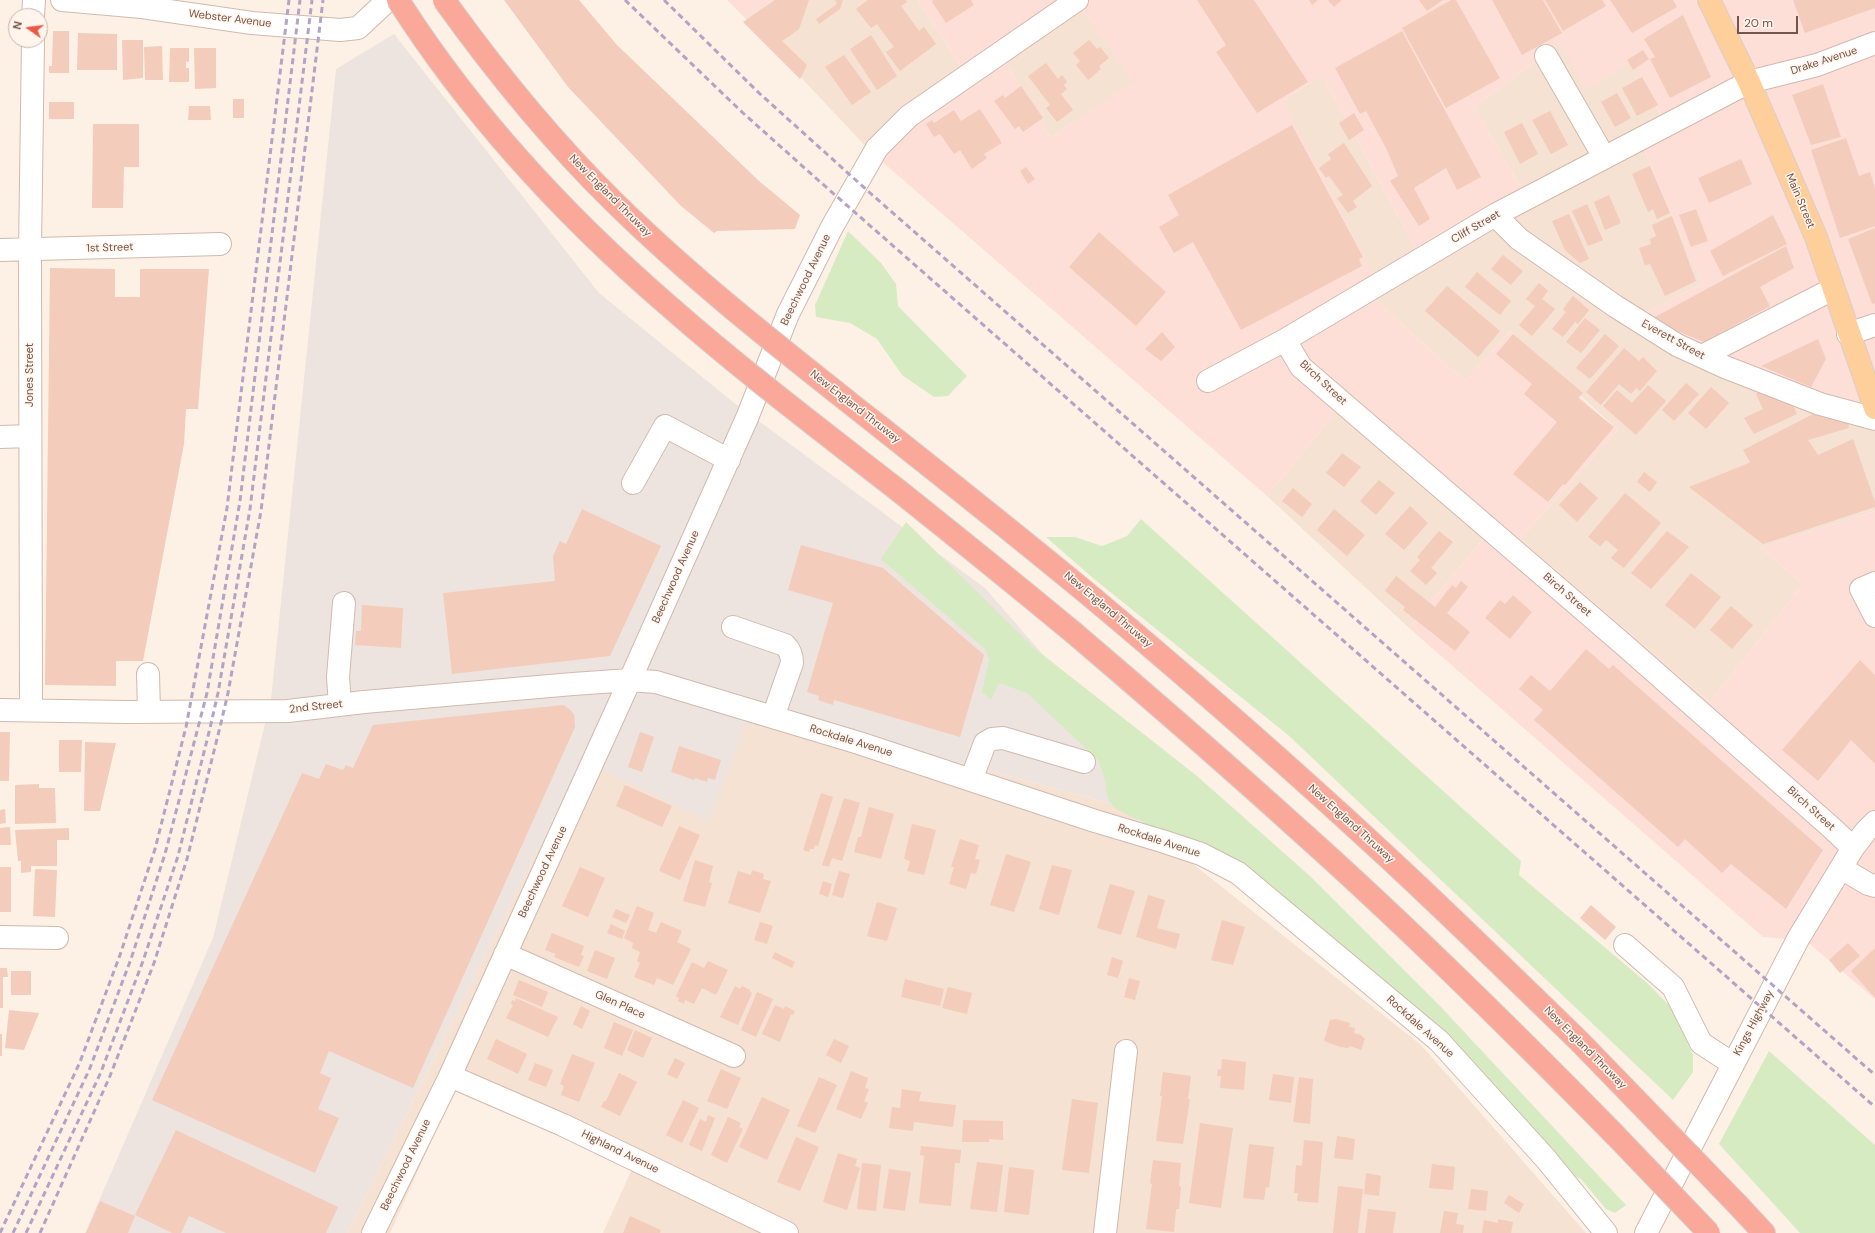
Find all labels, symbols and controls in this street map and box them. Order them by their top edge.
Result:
street label: Webster Avenue [188,7,272,31]
north arrow [8,8,48,48]
scale bar [1739,8,1800,34]
text: 20 m [1744,15,1773,31]
text: N [10,20,25,31]
street label: Drake Avenue [1789,44,1859,78]
street label: New England Thruway [566,152,654,240]
street label: Main Street [1783,172,1817,230]
street label: Cliff Street [1449,208,1503,246]
street label: Beechwood Avenue [778,232,834,328]
street label: 1st Street [86,241,134,255]
street label: Everett Street [1639,317,1707,363]
street label: Jones Street [23,343,37,407]
street label: Birch Street [1297,358,1349,408]
street label: New England Thruway [807,368,903,446]
street label: Beechwood Avenue [650,529,702,625]
street label: New England Thruway [1061,569,1155,651]
street label: Birch Street [1540,570,1594,620]
street label: 2nd Street [289,698,343,716]
street label: Rockdale Avenue [808,722,894,760]
street label: New England Thruway [1305,782,1397,866]
street label: Birch Street [1784,784,1838,834]
street label: Rockdale Avenue [1116,821,1202,861]
street label: Beechwood Avenue [516,824,570,920]
street label: Glen Place [593,988,647,1022]
street label: Kings Highway [1731,988,1777,1058]
street label: Rockdale Avenue [1384,993,1456,1061]
street label: New England Thruway [1541,1004,1629,1092]
street label: Beechwood Avenue [378,1117,434,1213]
street label: Highland Avenue [579,1128,661,1176]

